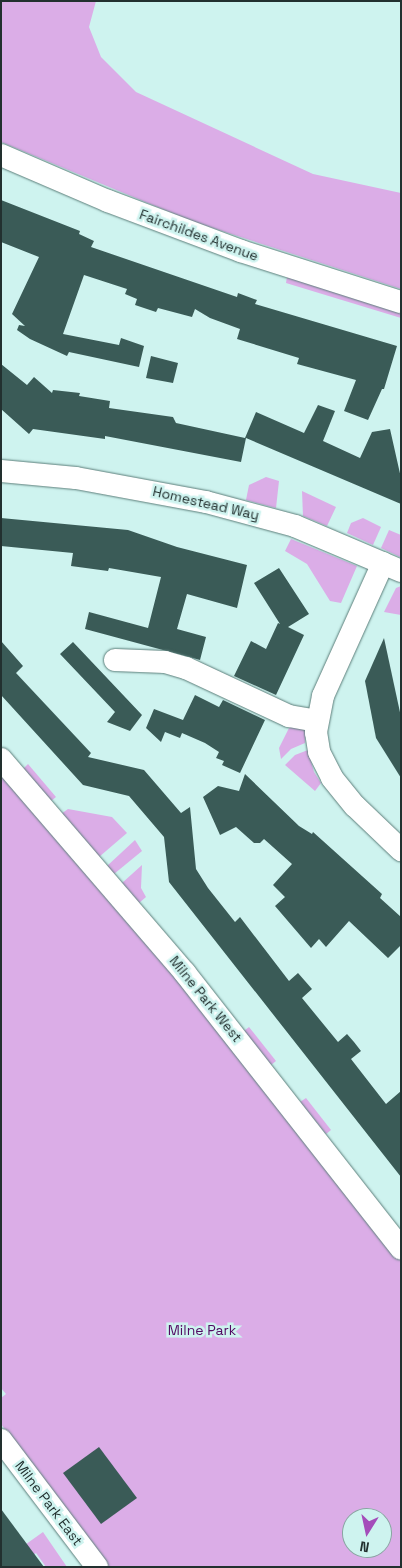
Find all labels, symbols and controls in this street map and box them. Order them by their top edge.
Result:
street label: Fairchildes Avenue [137,206,261,264]
street label: Homestead Way [151,483,261,523]
street label: Milne Park West [166,952,246,1046]
park label: Milne Park [168,1322,236,1338]
street label: Milne Park East [12,1457,86,1549]
north arrow [342,1508,392,1558]
text: N [358,1537,371,1556]

